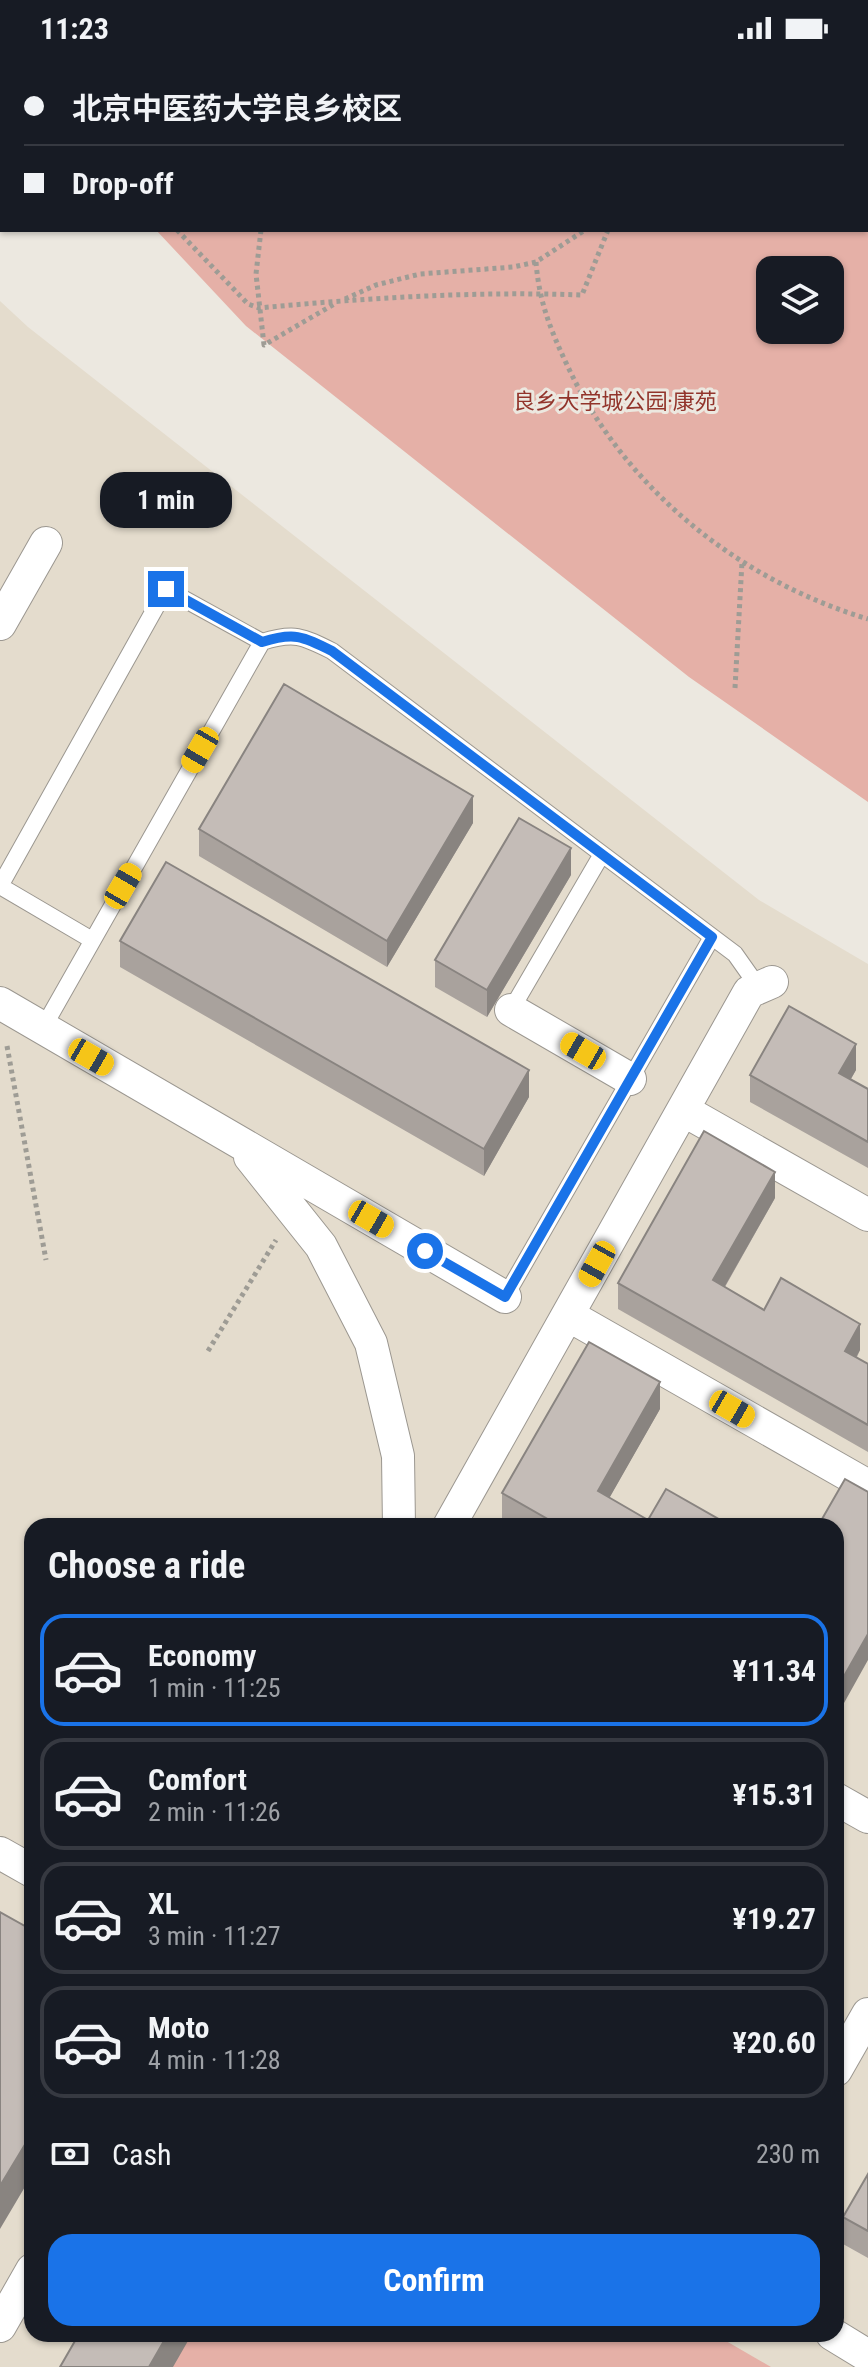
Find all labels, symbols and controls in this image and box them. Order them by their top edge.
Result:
text: 11:23 [40,11,109,46]
text: 北京中医药大学良乡校区 [72,91,402,126]
text: Drop-off [72,166,174,201]
map controls [756,256,844,344]
button: layers [756,256,844,344]
park label: 良乡大学城公园·康苑 [513,389,717,414]
callout: 1 min [100,473,232,529]
text: 1 min [137,485,195,515]
route end [148,571,184,607]
car [178,723,222,777]
car [101,859,145,913]
car [556,1029,610,1073]
car [64,1035,118,1079]
car [344,1197,398,1241]
route start [407,1233,443,1269]
car [575,1237,619,1291]
car [705,1387,759,1431]
text: Choose a ride [48,1545,245,1587]
icon: car [52,1634,124,1706]
text: Economy [148,1638,256,1673]
text: ¥11.34 [732,1653,816,1688]
text: 1 min · 11:25 [148,1673,281,1703]
icon: car [52,1758,124,1830]
text: Comfort [148,1762,247,1797]
text: ¥15.31 [732,1777,816,1812]
text: 2 min · 11:26 [148,1797,281,1827]
icon: car [52,1882,124,1954]
text: XL [148,1886,179,1921]
text: ¥19.27 [732,1901,816,1936]
text: 3 min · 11:27 [148,1921,281,1951]
icon: car [52,2006,124,2078]
text: Moto [148,2010,209,2045]
text: ¥20.60 [732,2025,816,2060]
text: 4 min · 11:28 [148,2045,281,2075]
icon: cash [48,2132,92,2176]
text: Cash [112,2137,172,2172]
text: 230 m [756,2139,820,2169]
button: Confirm [48,2234,820,2326]

